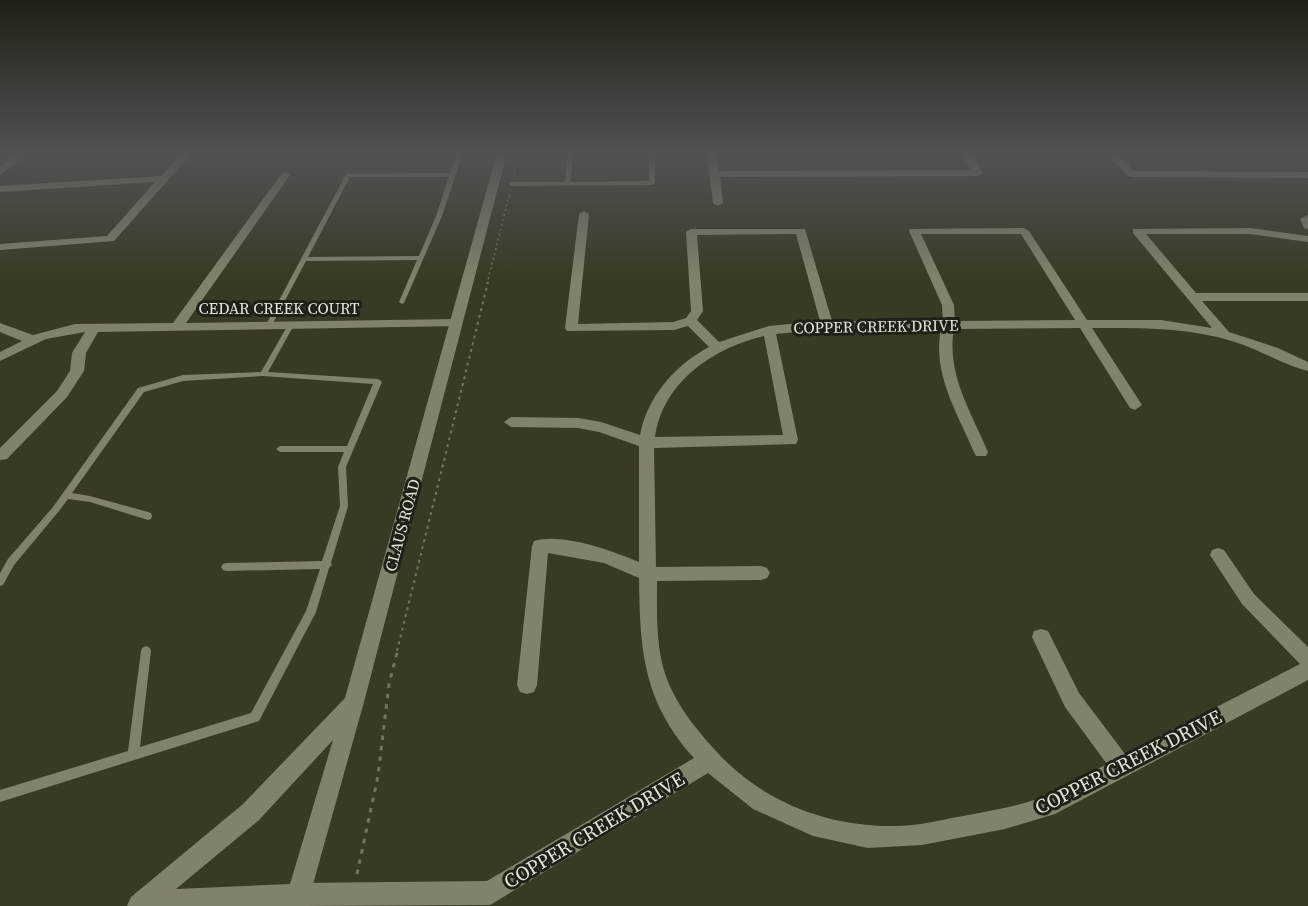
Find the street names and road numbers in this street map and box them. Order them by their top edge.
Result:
street label: CEDAR CREEK COURT [199,297,360,319]
street label: COPPER CREEK DRIVE [793,314,959,338]
street label: CLAUS ROAD [379,476,425,574]
street label: COPPER CREEK DRIVE [1030,703,1226,821]
street label: COPPER CREEK DRIVE [498,765,690,895]

